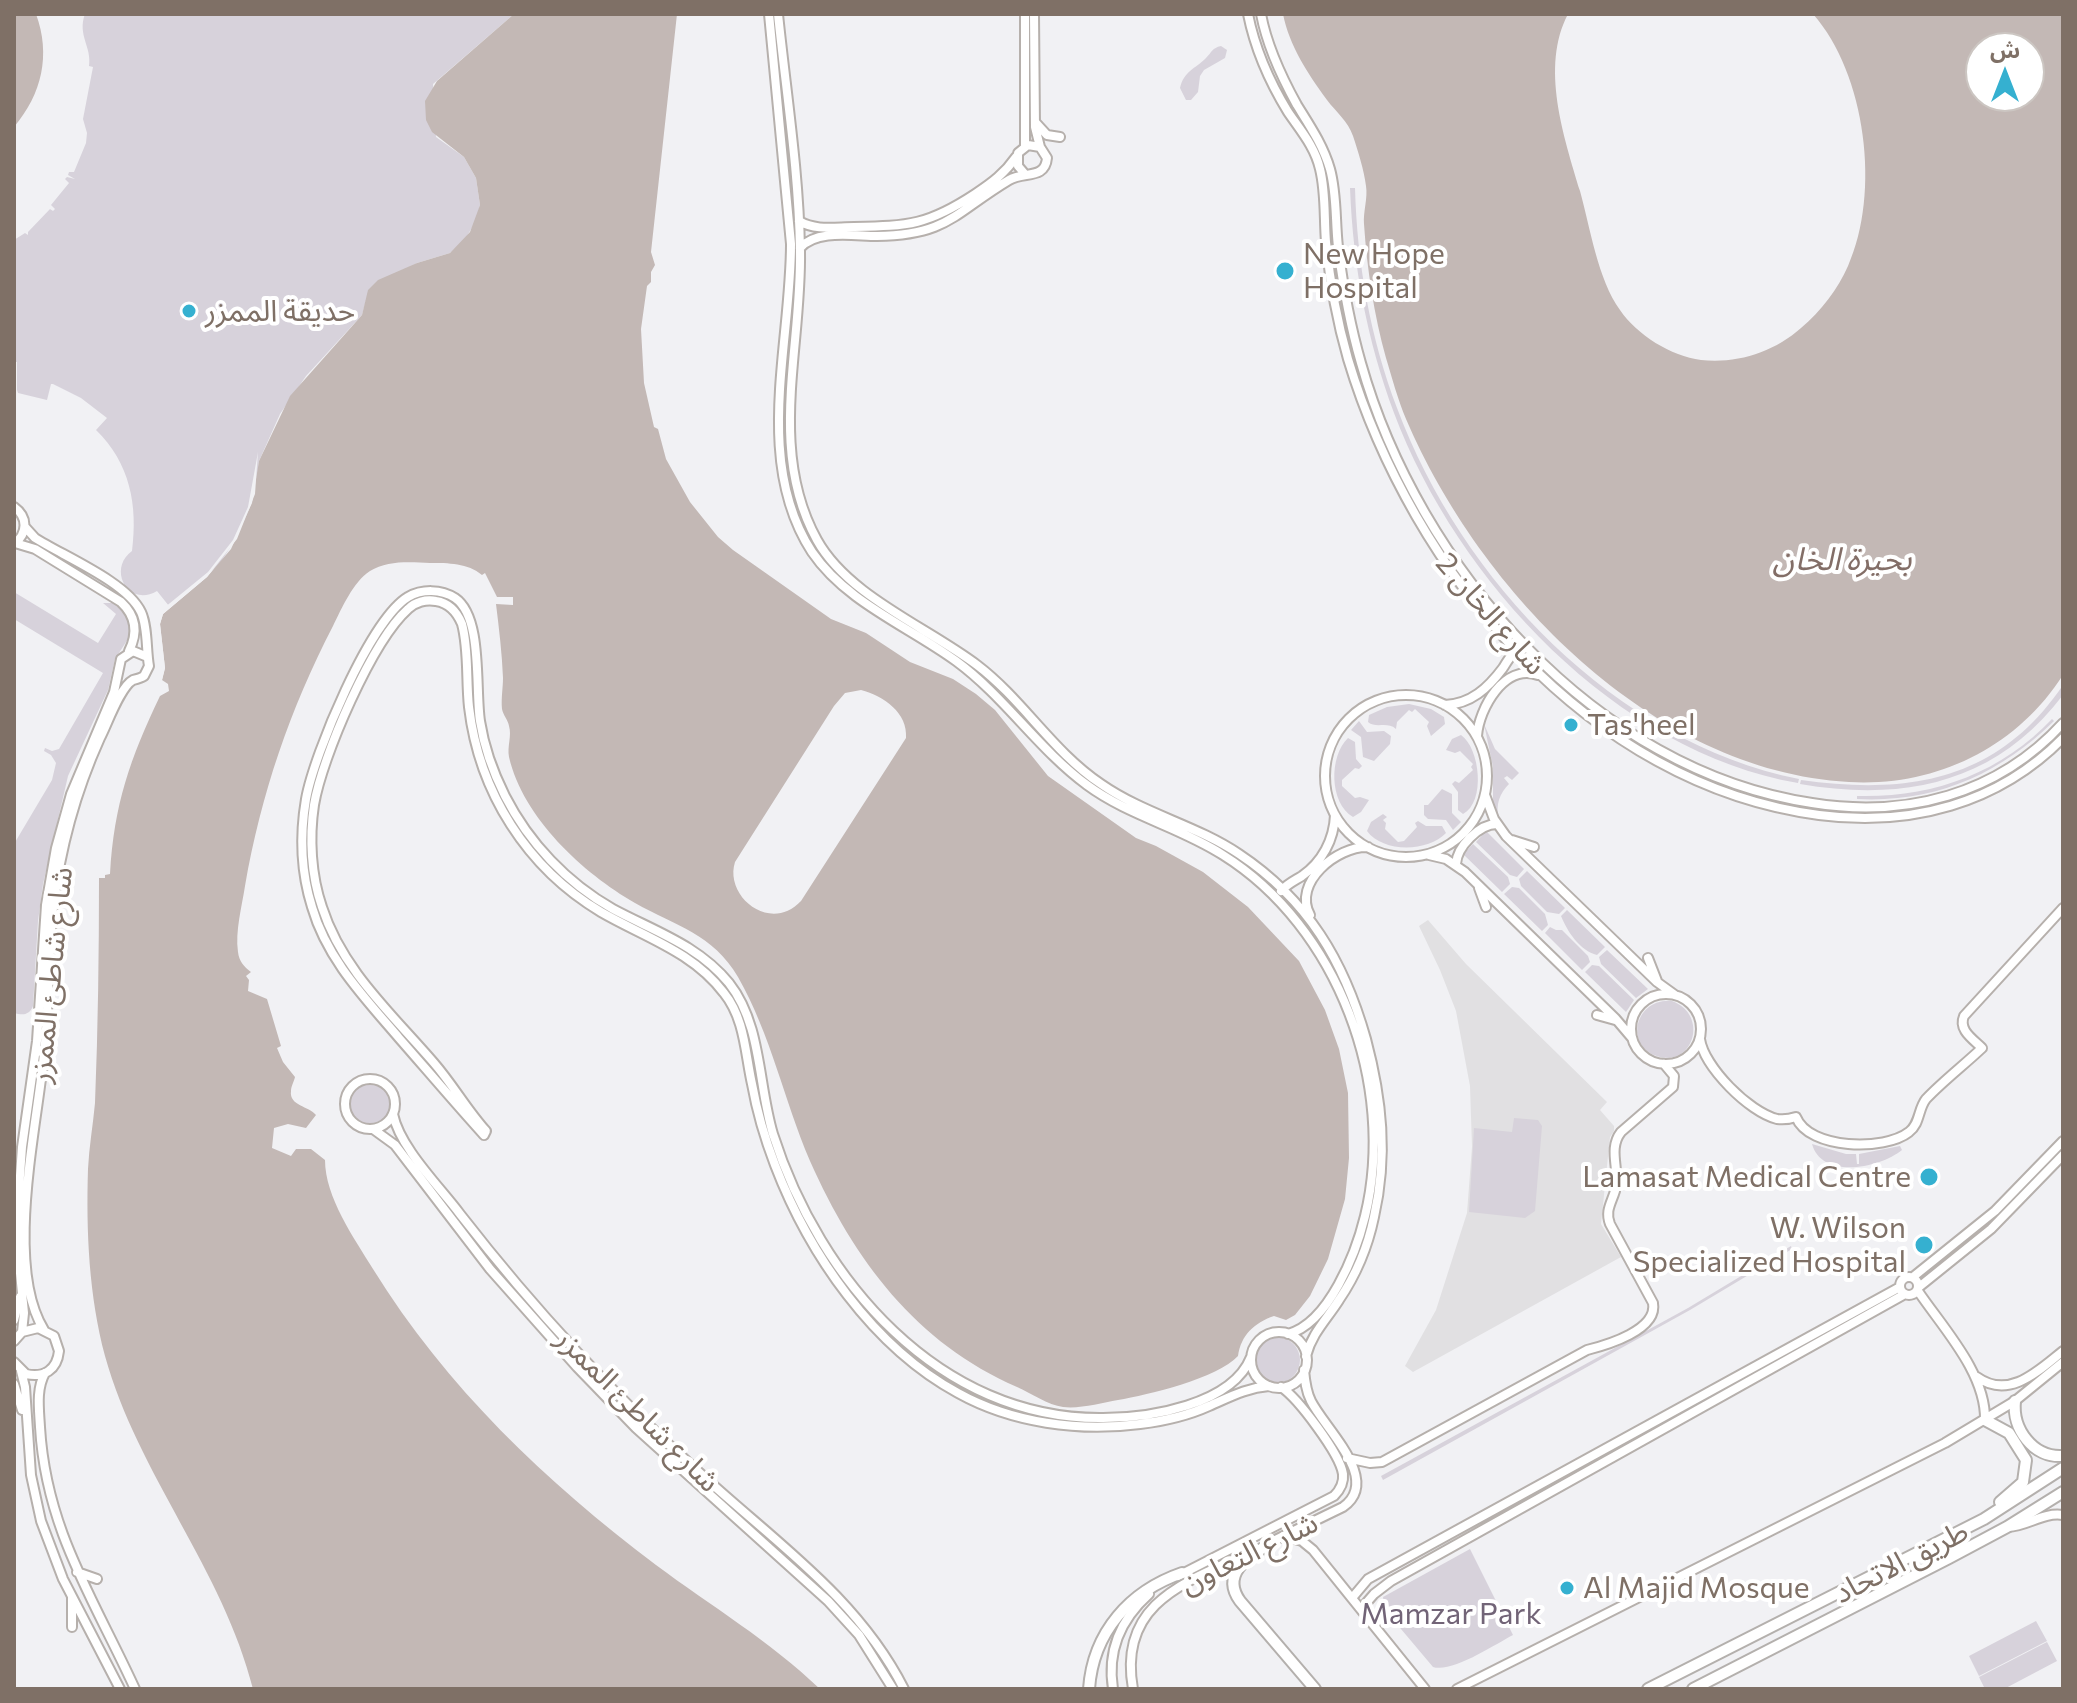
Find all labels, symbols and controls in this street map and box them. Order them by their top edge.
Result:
north arrow [1965,32,2045,112]
text: ش [1990,36,2020,63]
place label: New Hope Hospital [1303,236,1445,306]
marker: New Hope Hospital [1274,260,1296,282]
place label: حديقة الممزر [205,293,355,329]
marker: حديقة الممزر [180,302,198,320]
water label: بحيرة الخان [1773,540,1911,578]
street label: شارع الخان 2 [1428,546,1554,682]
place label: Tas'heel [1587,707,1696,743]
marker: Tas'heel [1562,716,1580,734]
street label: شارع شاطئ الممزر [22,865,80,1085]
place label: Lamasat Medical Centre [1582,1159,1911,1195]
marker: Lamasat Medical Centre [1918,1166,1940,1188]
place label: W. Wilson Specialized Hospital [1633,1210,1906,1280]
marker: W. Wilson Specialized Hospital [1913,1234,1935,1256]
street label: شارع شاطئ الممزر [549,1321,727,1499]
street label: شارع التعاون [1174,1504,1324,1602]
street label: طريق الاتحاد [1828,1513,1974,1611]
place label: Al Majid Mosque [1583,1570,1810,1606]
marker: Al Majid Mosque [1558,1579,1576,1597]
park label: Mamzar Park [1360,1596,1542,1632]

